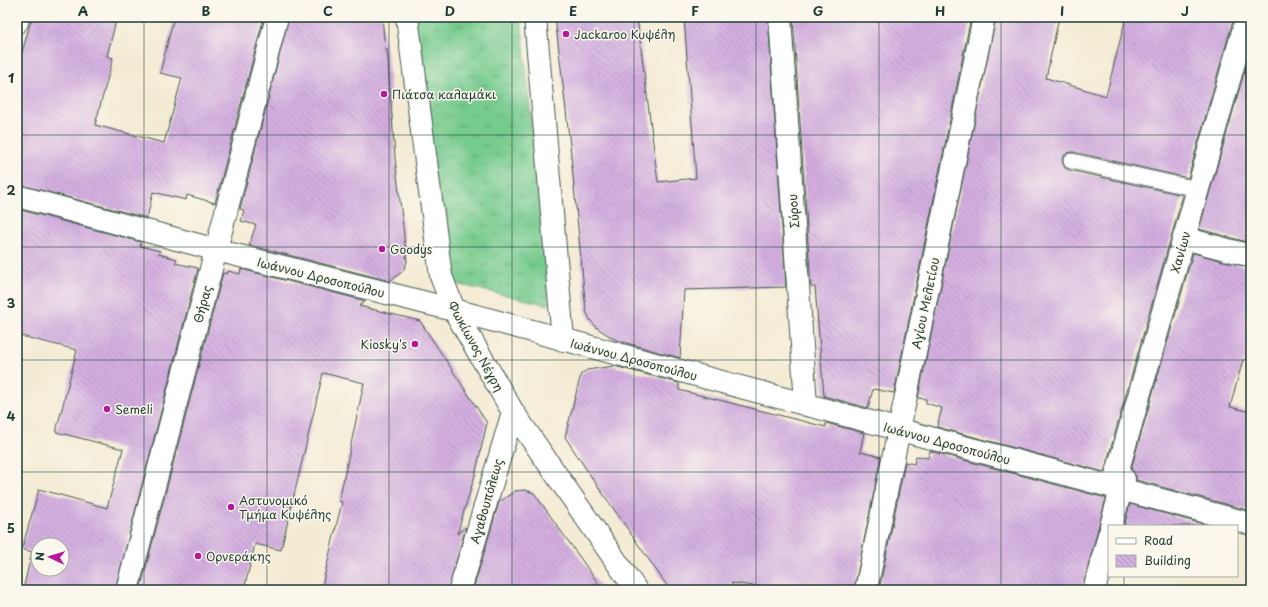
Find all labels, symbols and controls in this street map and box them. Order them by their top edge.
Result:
text: A [78,1,88,20]
text: B [202,1,211,20]
text: C [323,1,333,20]
text: D [445,1,455,20]
text: E [569,1,577,20]
text: F [691,1,699,20]
text: G [813,1,823,20]
text: H [935,1,945,20]
text: I [1060,1,1064,20]
text: J [1181,1,1189,20]
place label: Jackaroo Κυψέλη [574,25,675,43]
marker: Jackaroo Κυψέλη [561,29,571,39]
text: 1 [8,68,14,87]
place label: Πιάτσα καλαμάκι [392,85,497,103]
marker: Πιάτσα καλαμάκι [379,89,389,99]
text: 2 [6,180,16,199]
street label: Σύρου [783,193,803,229]
street label: Χανίων [1165,229,1195,275]
place label: Goodys [390,240,433,258]
marker: Goodys [377,244,387,254]
street label: Ιωάννου Δροσοπούλου [255,252,387,302]
street label: Αγίου Μελετίου [907,256,943,350]
street label: Θήρας [188,283,216,325]
text: 3 [7,293,16,312]
street label: Φωκίωνος Νέγρη [444,297,508,395]
street label: Ιωάννου Δροσοπούλου [568,333,700,385]
place label: Kiosky's [361,335,408,353]
marker: Kiosky's [410,339,420,349]
place label: Semeli [115,400,153,418]
marker: Semeli [102,404,112,414]
text: 4 [7,406,16,425]
street label: Ιωάννου Δροσοπούλου [881,417,1013,469]
street label: Αγαθουπόλεως [465,456,507,546]
place label: Αστυνομικό Τμήμα Κυψέλης [239,491,331,523]
marker: Αστυνομικό Τμήμα Κυψέλης [226,502,236,512]
text: 5 [7,518,15,537]
legend [1108,525,1238,577]
text: Road [1144,531,1173,549]
north arrow [30,537,70,577]
place label: Ορνεράκης [206,547,271,565]
text: N [31,551,48,561]
marker: Ορνεράκης [193,551,203,561]
text: Building [1144,551,1191,569]

